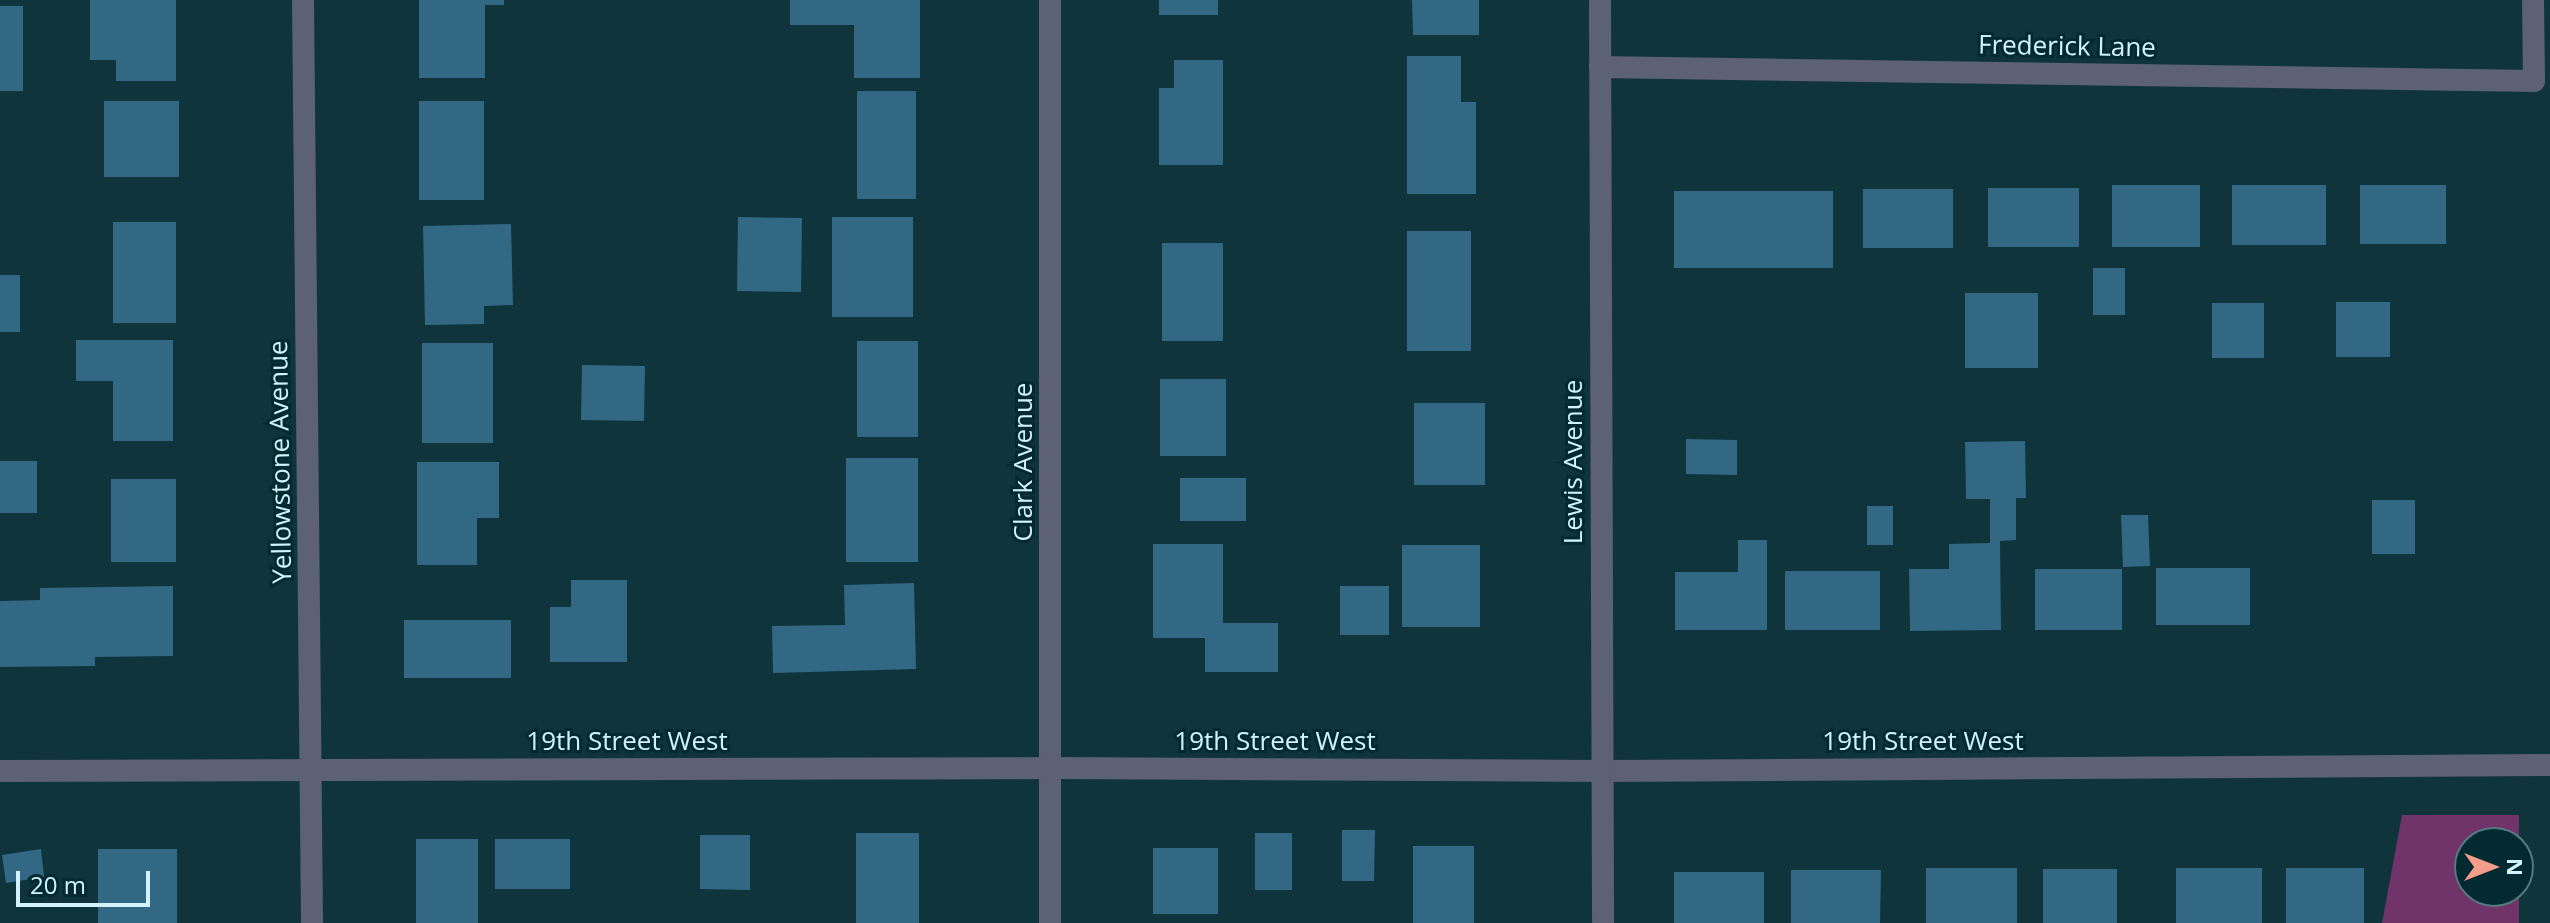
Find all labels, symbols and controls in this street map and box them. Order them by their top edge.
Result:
street label: Frederick Lane [1978,29,2156,63]
street label: Yellowstone Avenue [262,340,298,584]
street label: Lewis Avenue [1557,380,1589,544]
street label: Clark Avenue [1007,383,1039,541]
street label: 19th Street West [526,725,728,757]
street label: 19th Street West [1174,725,1376,757]
street label: 19th Street West [1822,725,2024,757]
north arrow [2454,827,2534,907]
scale bar [20,855,154,905]
text: N [2501,858,2531,876]
text: 20 m [30,868,86,901]

